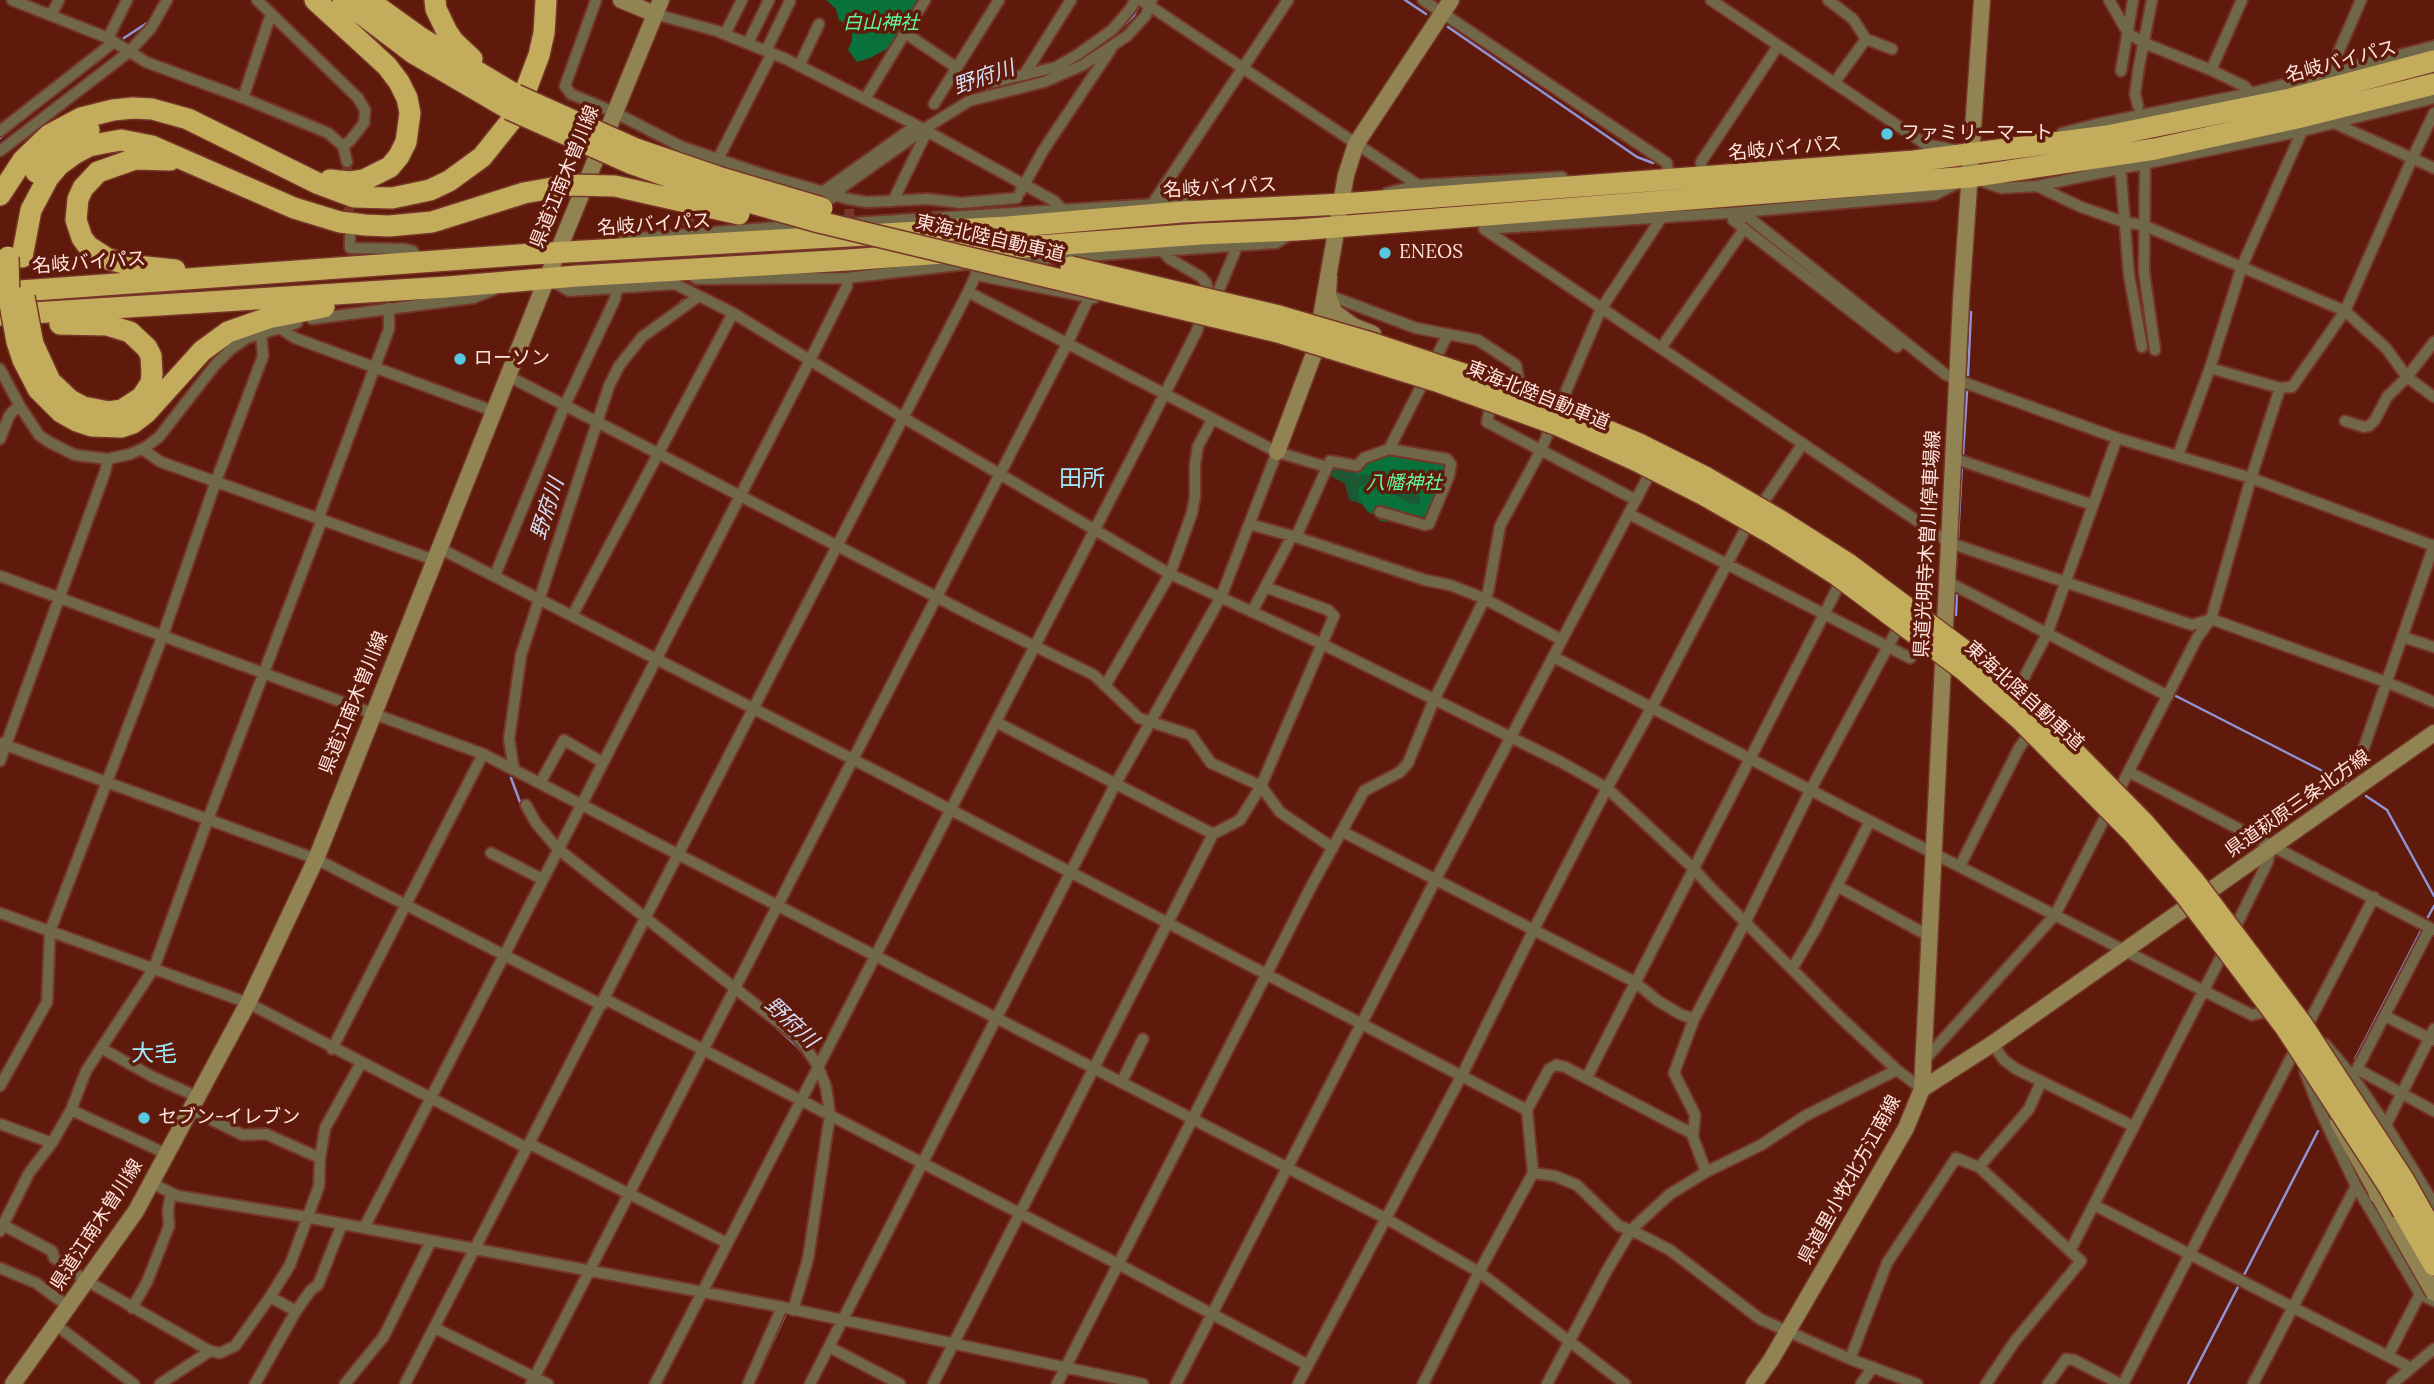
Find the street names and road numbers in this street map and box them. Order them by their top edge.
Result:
street label: 名岐バイパス [2283,36,2399,88]
street label: 県道江南木曽川線 [526,102,604,252]
street label: 名岐バイパス [1727,133,1843,165]
street label: 名岐バイパス [1162,174,1278,202]
street label: 名岐バイパス [596,210,712,240]
street label: 東海北陸自動車道 [913,211,1067,267]
street label: 名岐バイパス [31,248,147,278]
street label: 東海北陸自動車道 [1463,357,1613,435]
street label: 県道光明寺木曽川停車場線 [1911,430,1945,658]
street label: 県道江南木曽川線 [315,628,393,778]
street label: 東海北陸自動車道 [1960,637,2088,755]
street label: 県道萩原三条北方線 [2221,746,2375,862]
street label: 県道里小牧北方江南線 [1794,1091,1906,1269]
street label: 県道江南木曽川線 [46,1155,148,1295]

